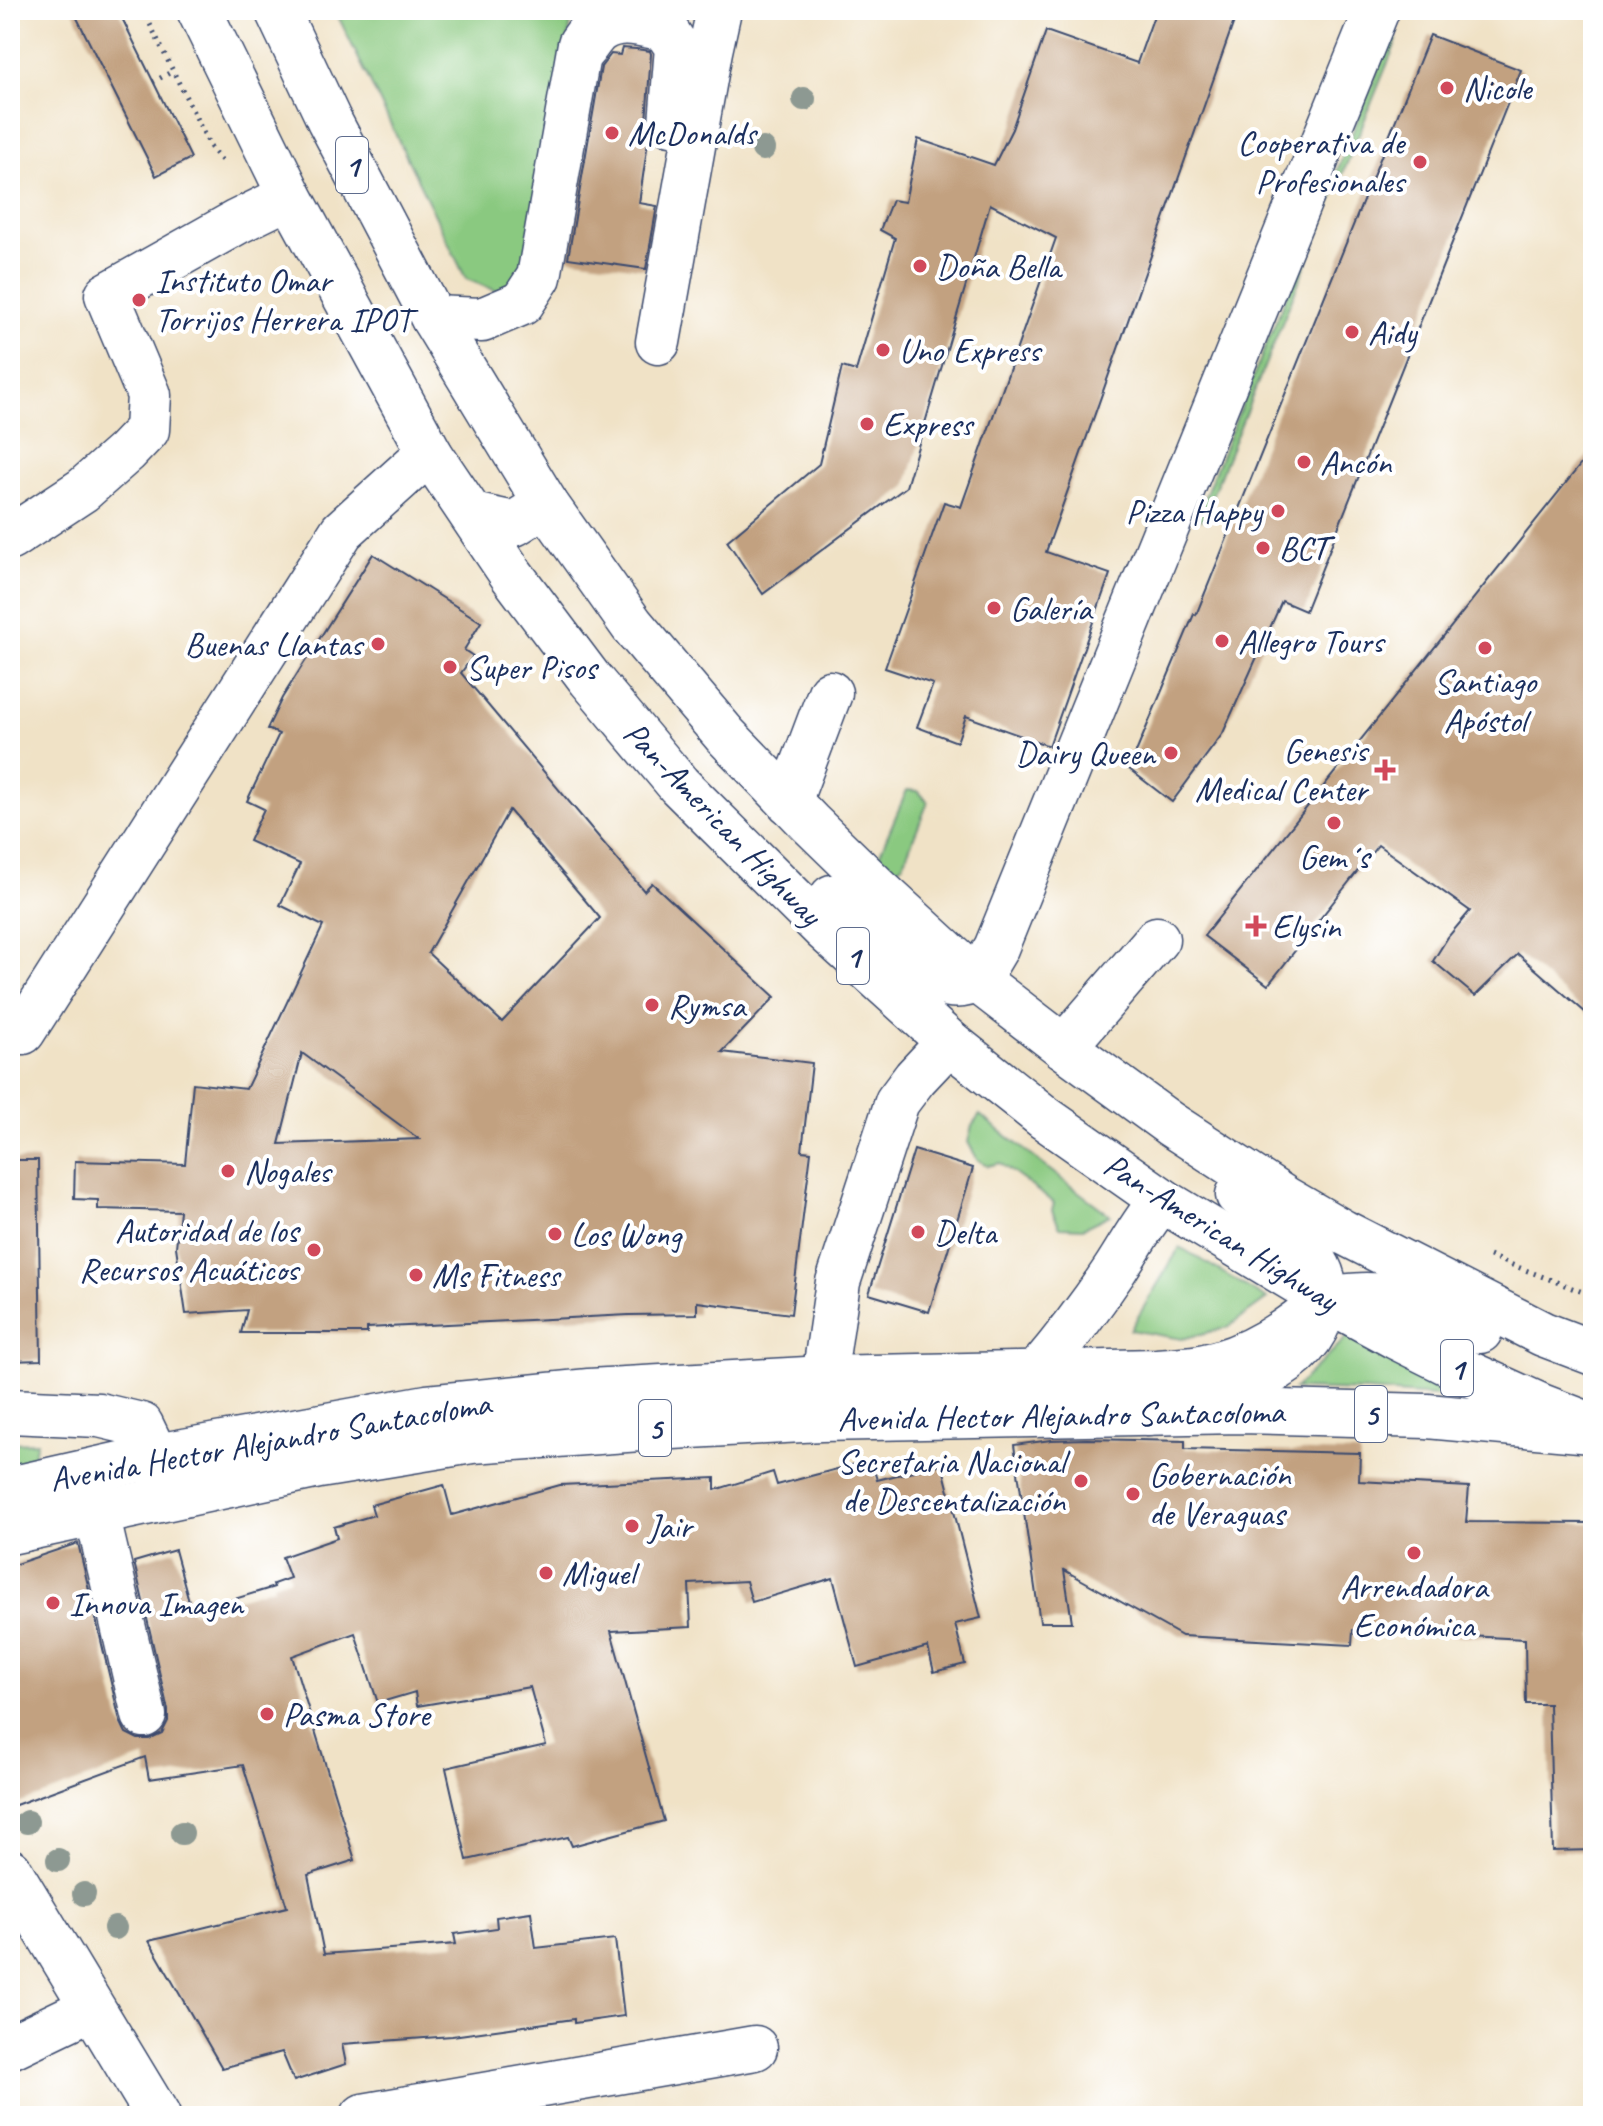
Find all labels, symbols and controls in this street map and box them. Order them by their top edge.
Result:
place label: Nicole [1463,67,1533,110]
marker: Nicole [1438,79,1456,97]
place label: McDonalds [628,112,758,155]
place label: Cooperativa de Profesionales [1238,121,1407,203]
marker: McDonalds [603,124,621,142]
road number: 1 [336,137,368,193]
marker: Cooperativa de Profesionales [1411,153,1429,171]
place label: Doña Bella [936,245,1064,288]
marker: Doña Bella [911,257,929,275]
place label: Instituto Omar Torrijos Herrera IPOT [155,259,419,341]
marker: Instituto Omar Torrijos Herrera IPOT [130,291,148,309]
place label: Aidy [1368,311,1419,354]
marker: Aidy [1343,323,1361,341]
place label: Uno Express [899,329,1044,372]
marker: Uno Express [874,341,892,359]
place label: Express [883,403,975,446]
marker: Express [858,415,876,433]
place label: Ancón [1320,441,1393,484]
marker: Ancón [1295,453,1313,471]
place label: Pizza Happy [1126,490,1264,533]
marker: Pizza Happy [1269,502,1287,520]
place label: BCT [1279,527,1336,570]
marker: BCT [1254,539,1272,557]
place label: Galería [1010,587,1094,630]
marker: Galería [985,599,1003,617]
place label: Allegro Tours [1238,620,1387,663]
place label: Buenas Llantas [185,623,365,666]
marker: Allegro Tours [1213,632,1231,650]
marker: Buenas Llantas [369,635,387,653]
marker: Santiago Apóstol [1476,639,1494,657]
place label: Super Pisos [466,646,600,689]
marker: Super Pisos [441,658,459,676]
place label: Santiago Apóstol [1434,660,1538,742]
street label: Pan-American Highway [615,712,833,936]
place label: Genesis Medical Center [1195,729,1370,811]
place label: Dairy Queen [1015,732,1157,775]
marker: Dairy Queen [1162,744,1180,762]
marker: Genesis Medical Center [1374,759,1396,781]
marker: Gem´s [1325,814,1343,832]
place label: Gem´s [1299,835,1373,878]
place label: Elysin [1272,905,1342,948]
marker: Elysin [1247,917,1265,935]
road number: 1 [837,928,869,984]
place label: Rymsa [668,984,748,1027]
marker: Rymsa [643,996,661,1014]
street label: Pan-American Highway [1096,1143,1348,1322]
place label: Nogales [244,1150,334,1193]
marker: Nogales [219,1162,237,1180]
place label: Autoridad de los Recursos Acuáticos [79,1209,301,1291]
place label: Delta [934,1211,998,1254]
place label: Los Wong [571,1213,683,1256]
marker: Delta [909,1223,927,1241]
marker: Los Wong [546,1225,564,1243]
marker: Autoridad de los Recursos Acuáticos [305,1241,323,1259]
place label: Ms Fitness [432,1254,562,1297]
marker: Ms Fitness [407,1266,425,1284]
road number: 1 [1441,1340,1473,1396]
street label: Avenida Hector Alejandro Santacoloma [46,1381,496,1501]
road number: 5 [1355,1386,1387,1442]
street label: Avenida Hector Alejandro Santacoloma [837,1390,1287,1440]
road number: 5 [639,1400,671,1456]
place label: Secretaria Nacional de Descentalización [837,1440,1071,1522]
place label: Gobernación de Veraguas [1149,1453,1292,1535]
marker: Secretaria Nacional de Descentalización [1072,1472,1090,1490]
marker: Gobernación de Veraguas [1124,1485,1142,1503]
place label: Jair [646,1505,695,1548]
marker: Jair [623,1517,641,1535]
marker: Arrendadora Económica [1405,1544,1423,1562]
place label: Miguel [562,1552,641,1595]
marker: Miguel [537,1564,555,1582]
place label: Arrendadora Económica [1340,1565,1490,1647]
place label: Innova Imagen [69,1582,245,1625]
marker: Innova Imagen [44,1594,62,1612]
place label: Pasma Store [283,1693,433,1736]
marker: Pasma Store [258,1705,276,1723]

